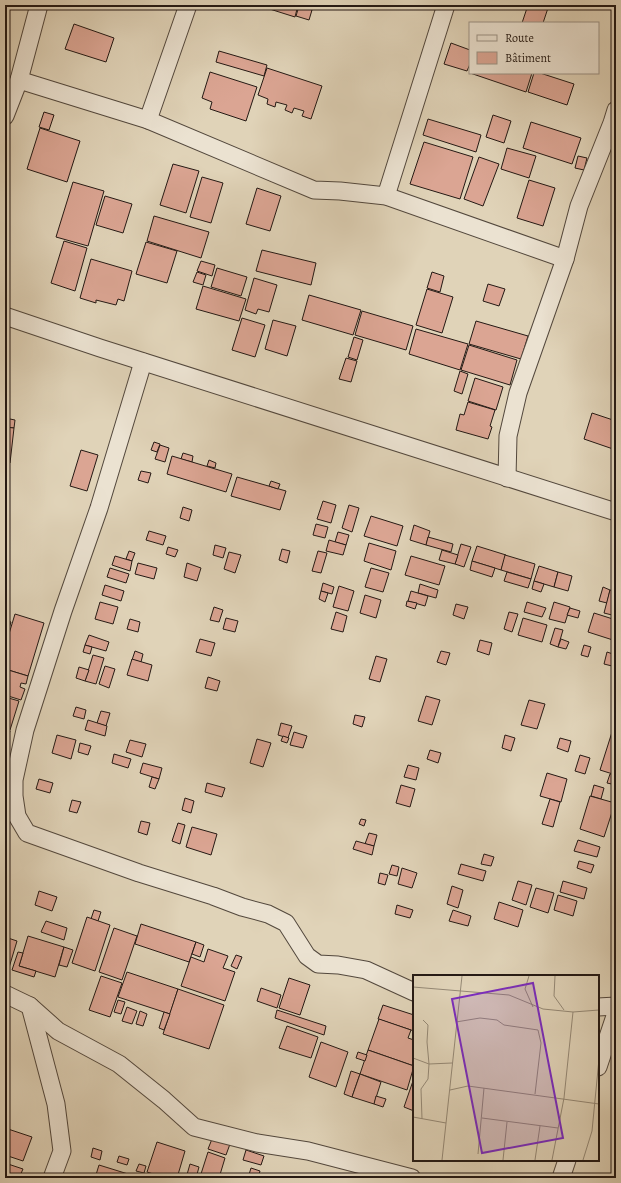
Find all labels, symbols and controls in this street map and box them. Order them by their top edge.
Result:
legend [469,22,599,74]
text: Route [505,30,534,46]
text: Bâtiment [505,50,551,66]
inset map [413,975,599,1161]

